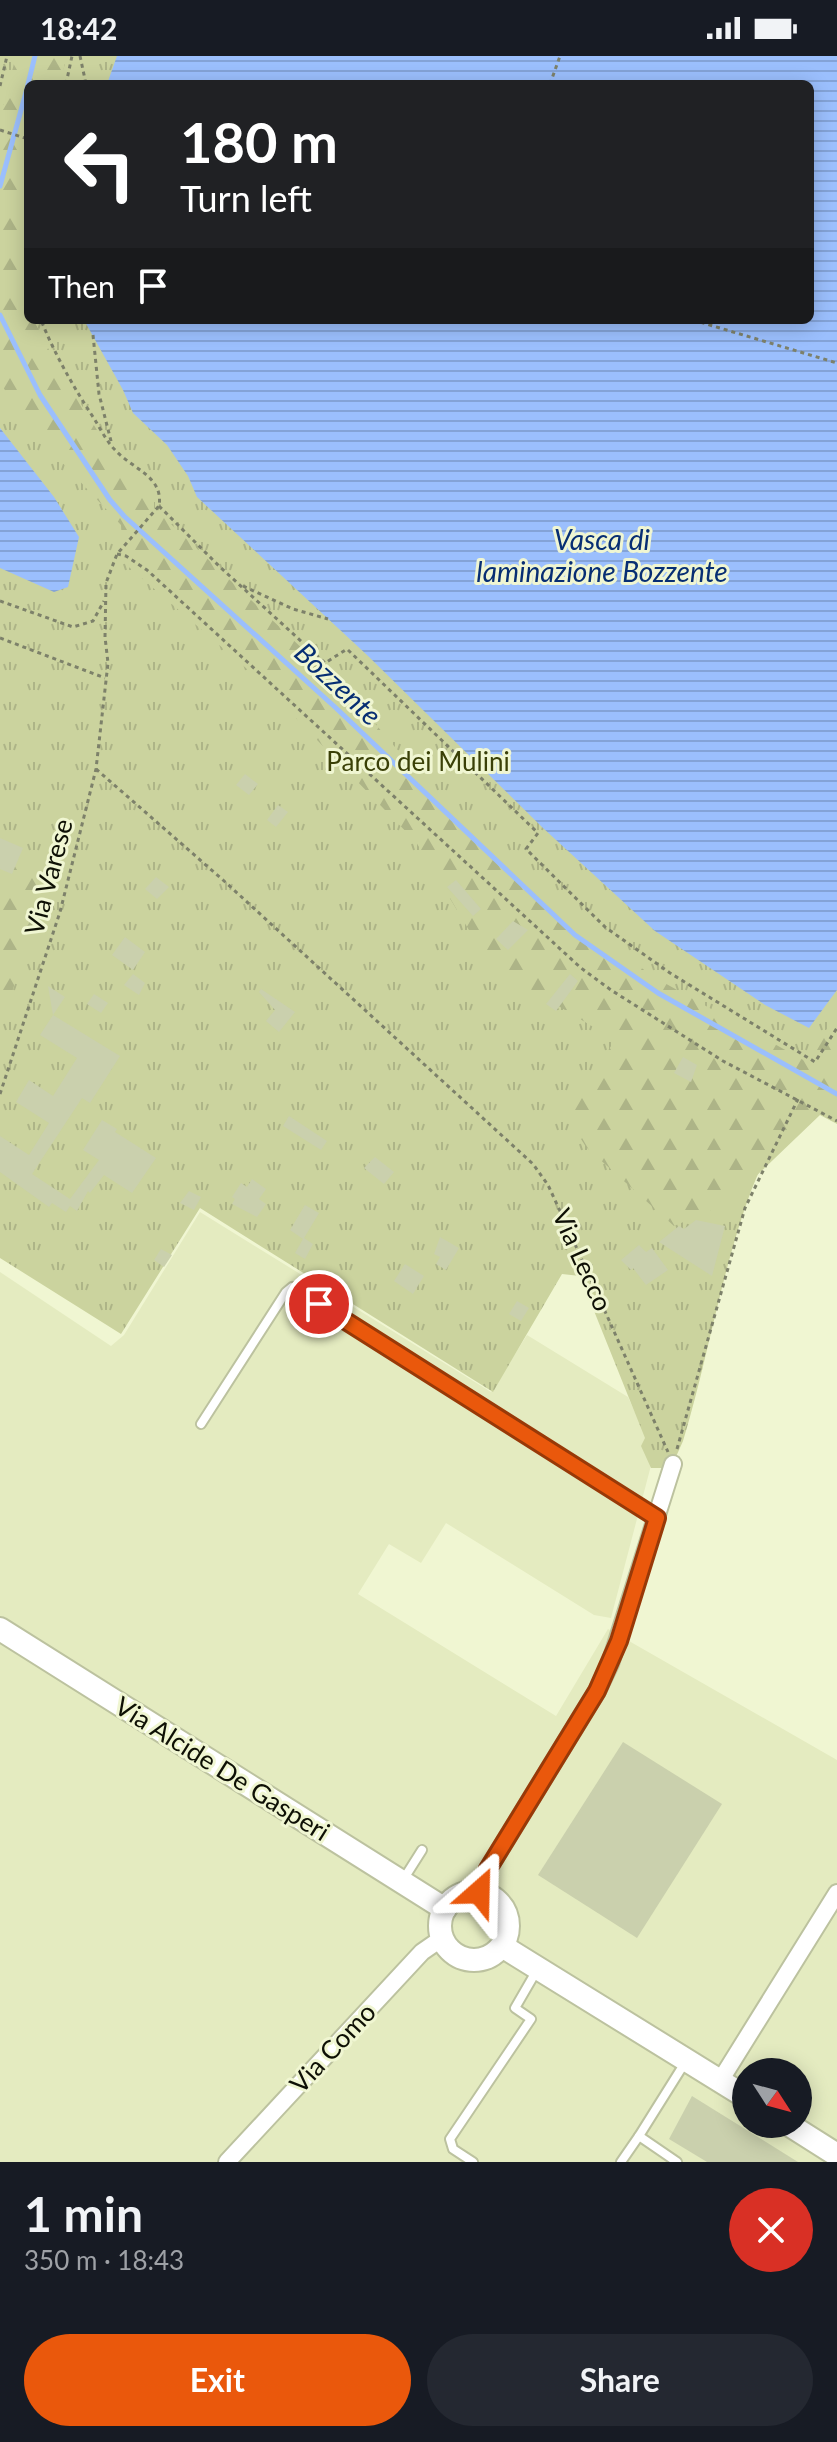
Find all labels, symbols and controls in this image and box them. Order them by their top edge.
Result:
text: 18:42 [40,10,117,46]
text: 180 m [180,108,338,175]
icon: left [48,112,152,216]
text: Turn left [180,176,312,220]
icon: arrive [131,264,175,308]
text: Then [48,268,115,304]
water label: Vasca di laminazione Bozzente [476,522,728,588]
water label: Bozzente [289,635,389,732]
park label: Parco dei Mulini [326,745,510,777]
street label: Via Varese [17,815,79,938]
street label: Via Lecco [546,1203,620,1316]
pin [285,1270,353,1338]
icon: arrive [297,1282,341,1326]
street label: Via Alcide De Gasperi [109,1689,336,1847]
position arrow [437,1850,521,1934]
street label: Via Como [283,1996,382,2099]
north arrow [732,2058,812,2138]
map controls [732,2058,812,2138]
text: 1 min [24,2185,143,2242]
button: close [729,2188,813,2272]
text: 350 m · 18:43 [24,2244,184,2276]
button: Exit [24,2334,411,2426]
button: Share [427,2334,813,2426]

